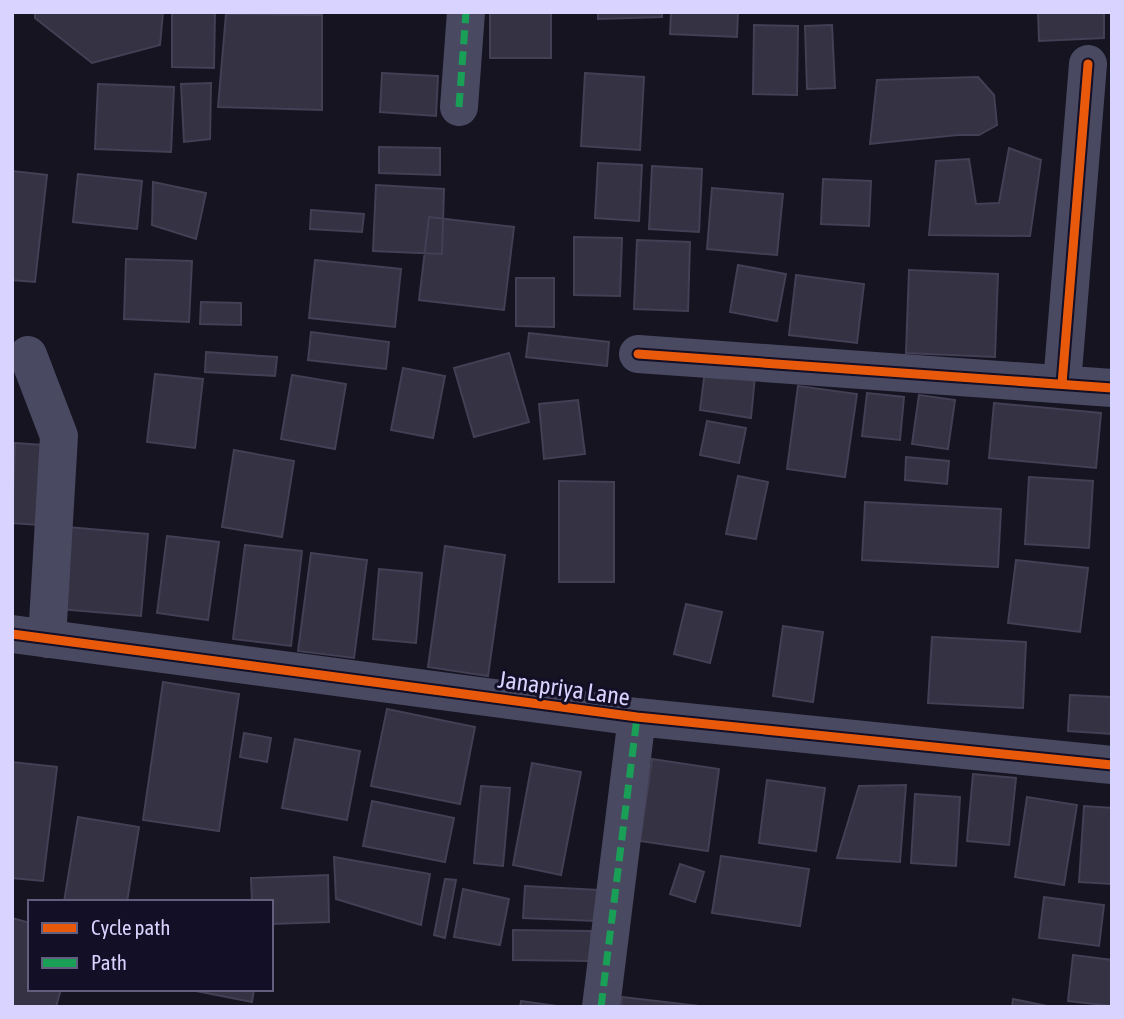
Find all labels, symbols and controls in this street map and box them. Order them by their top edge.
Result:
street label: Janapriya Lane [496,665,632,711]
legend [28,900,273,991]
text: Cycle path [91,915,170,939]
text: Path [91,950,127,974]

